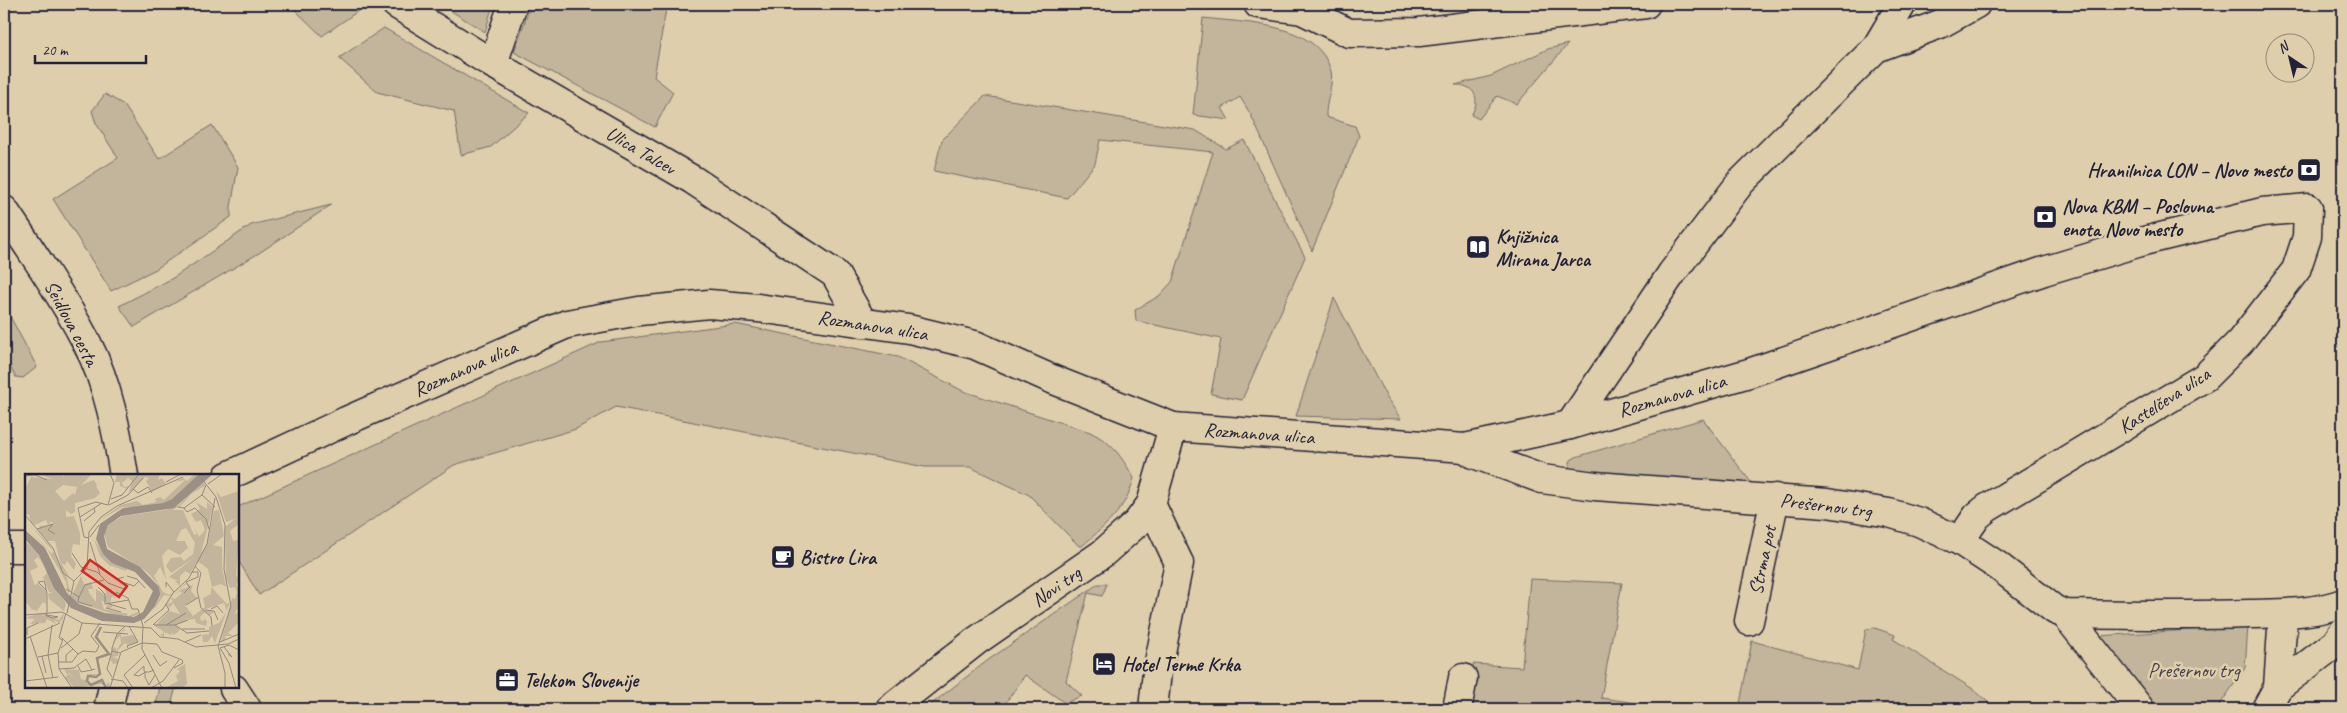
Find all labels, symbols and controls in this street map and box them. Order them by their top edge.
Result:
scale bar [35,32,146,64]
north arrow [2264,32,2314,82]
text: N [2274,37,2293,57]
text: 20 m [42,41,69,60]
street label: Ulica Talcev [602,121,681,181]
bank icon: Hranilnica LON – Novo mesto [2296,157,2322,183]
place label: Hranilnica LON – Novo mesto [2087,158,2294,183]
place label: Nova KBM – Poslovna enota Novo mesto [2062,194,2215,242]
bank icon: Nova KBM – Poslovna enota Novo mesto [2032,204,2058,230]
place label: Knjižnica Mirana Jarca [1496,224,1592,272]
library icon: Knjižnica Mirana Jarca [1465,234,1491,260]
street label: Seidlova cesta [39,276,105,372]
street label: Rozmanova ulica [816,304,931,347]
street label: Rozmanova ulica [409,334,522,402]
street label: Kastelčeva ulica [2114,360,2216,439]
street label: Rozmanova ulica [1615,368,1730,423]
street label: Rozmanova ulica [1203,417,1316,450]
inset map [25,474,239,688]
street label: Prešernov trg [1779,487,1875,524]
street label: Strma pot [1743,521,1782,597]
cafe icon: Bistro Lira [770,544,796,570]
place label: Bistro Lira [800,545,878,570]
street label: Novi trg [1026,560,1087,612]
hotel icon: Hotel Terme Krka [1091,651,1117,677]
place label: Hotel Terme Krka [1122,652,1242,677]
park label: Prešernov trg [2148,658,2242,683]
office icon: Telekom Slovenije [494,667,520,693]
place label: Telekom Slovenije [524,668,640,693]

